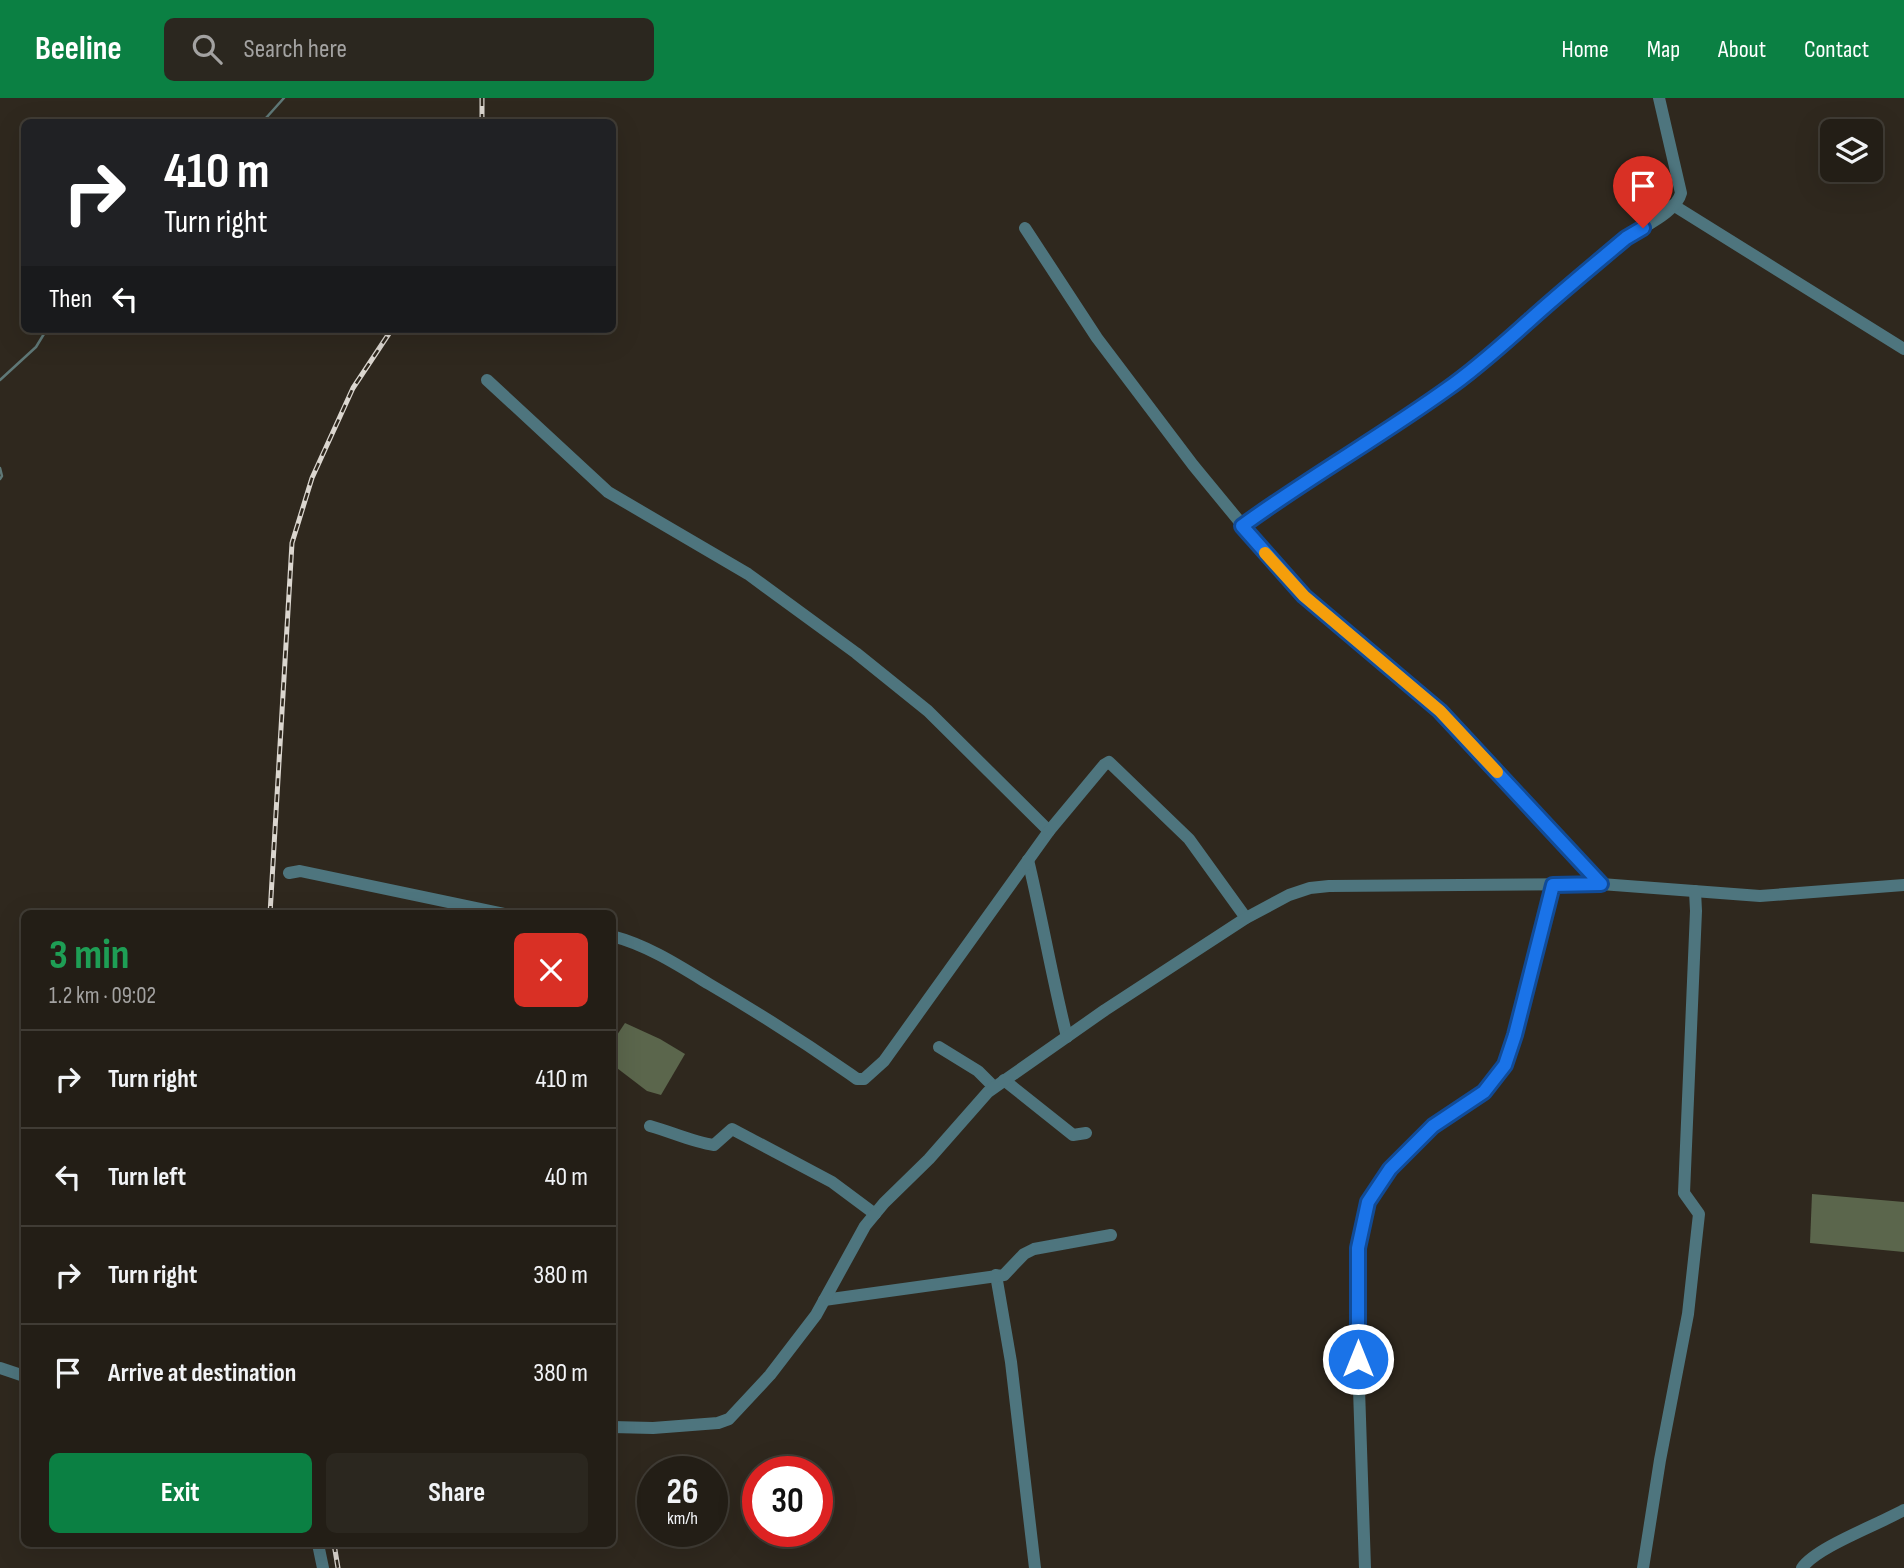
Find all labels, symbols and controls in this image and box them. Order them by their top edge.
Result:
search box [164,18,654,81]
text: Beeline [35,29,122,69]
icon: search [188,30,226,68]
text: Search here [244,34,347,65]
text: Home [1561,35,1609,64]
text: Map [1647,35,1680,64]
text: About [1718,35,1766,64]
text: Contact [1804,35,1869,64]
map controls [1820,119,1883,182]
button: layers [1820,119,1883,182]
text: 410 m [164,143,270,202]
icon: right [49,147,140,238]
pin [1613,156,1673,228]
icon: arrive [1624,167,1662,205]
text: Turn right [164,203,268,242]
icon: left [106,280,144,318]
text: Then [49,284,92,315]
text: 3 min [49,930,129,981]
button: close [514,933,588,1007]
text: 1.2 km · 09:02 [49,982,156,1010]
icon: right [49,1060,87,1098]
text: Turn right [108,1064,197,1095]
text: 410 m [536,1064,588,1095]
icon: left [49,1158,87,1196]
text: Turn left [108,1162,186,1193]
text: 40 m [545,1162,588,1193]
icon: right [49,1256,87,1294]
text: Turn right [108,1260,197,1291]
text: 380 m [533,1260,588,1291]
position arrow [1321,1322,1395,1396]
icon: arrive [49,1354,87,1392]
text: Arrive at destination [108,1358,296,1389]
text: 380 m [533,1358,588,1389]
button: Exit [49,1453,312,1533]
button: Share [326,1453,588,1533]
speed limit sign: 30 [742,1456,833,1547]
text: 26 [667,1471,698,1514]
text: km/h [667,1508,698,1529]

